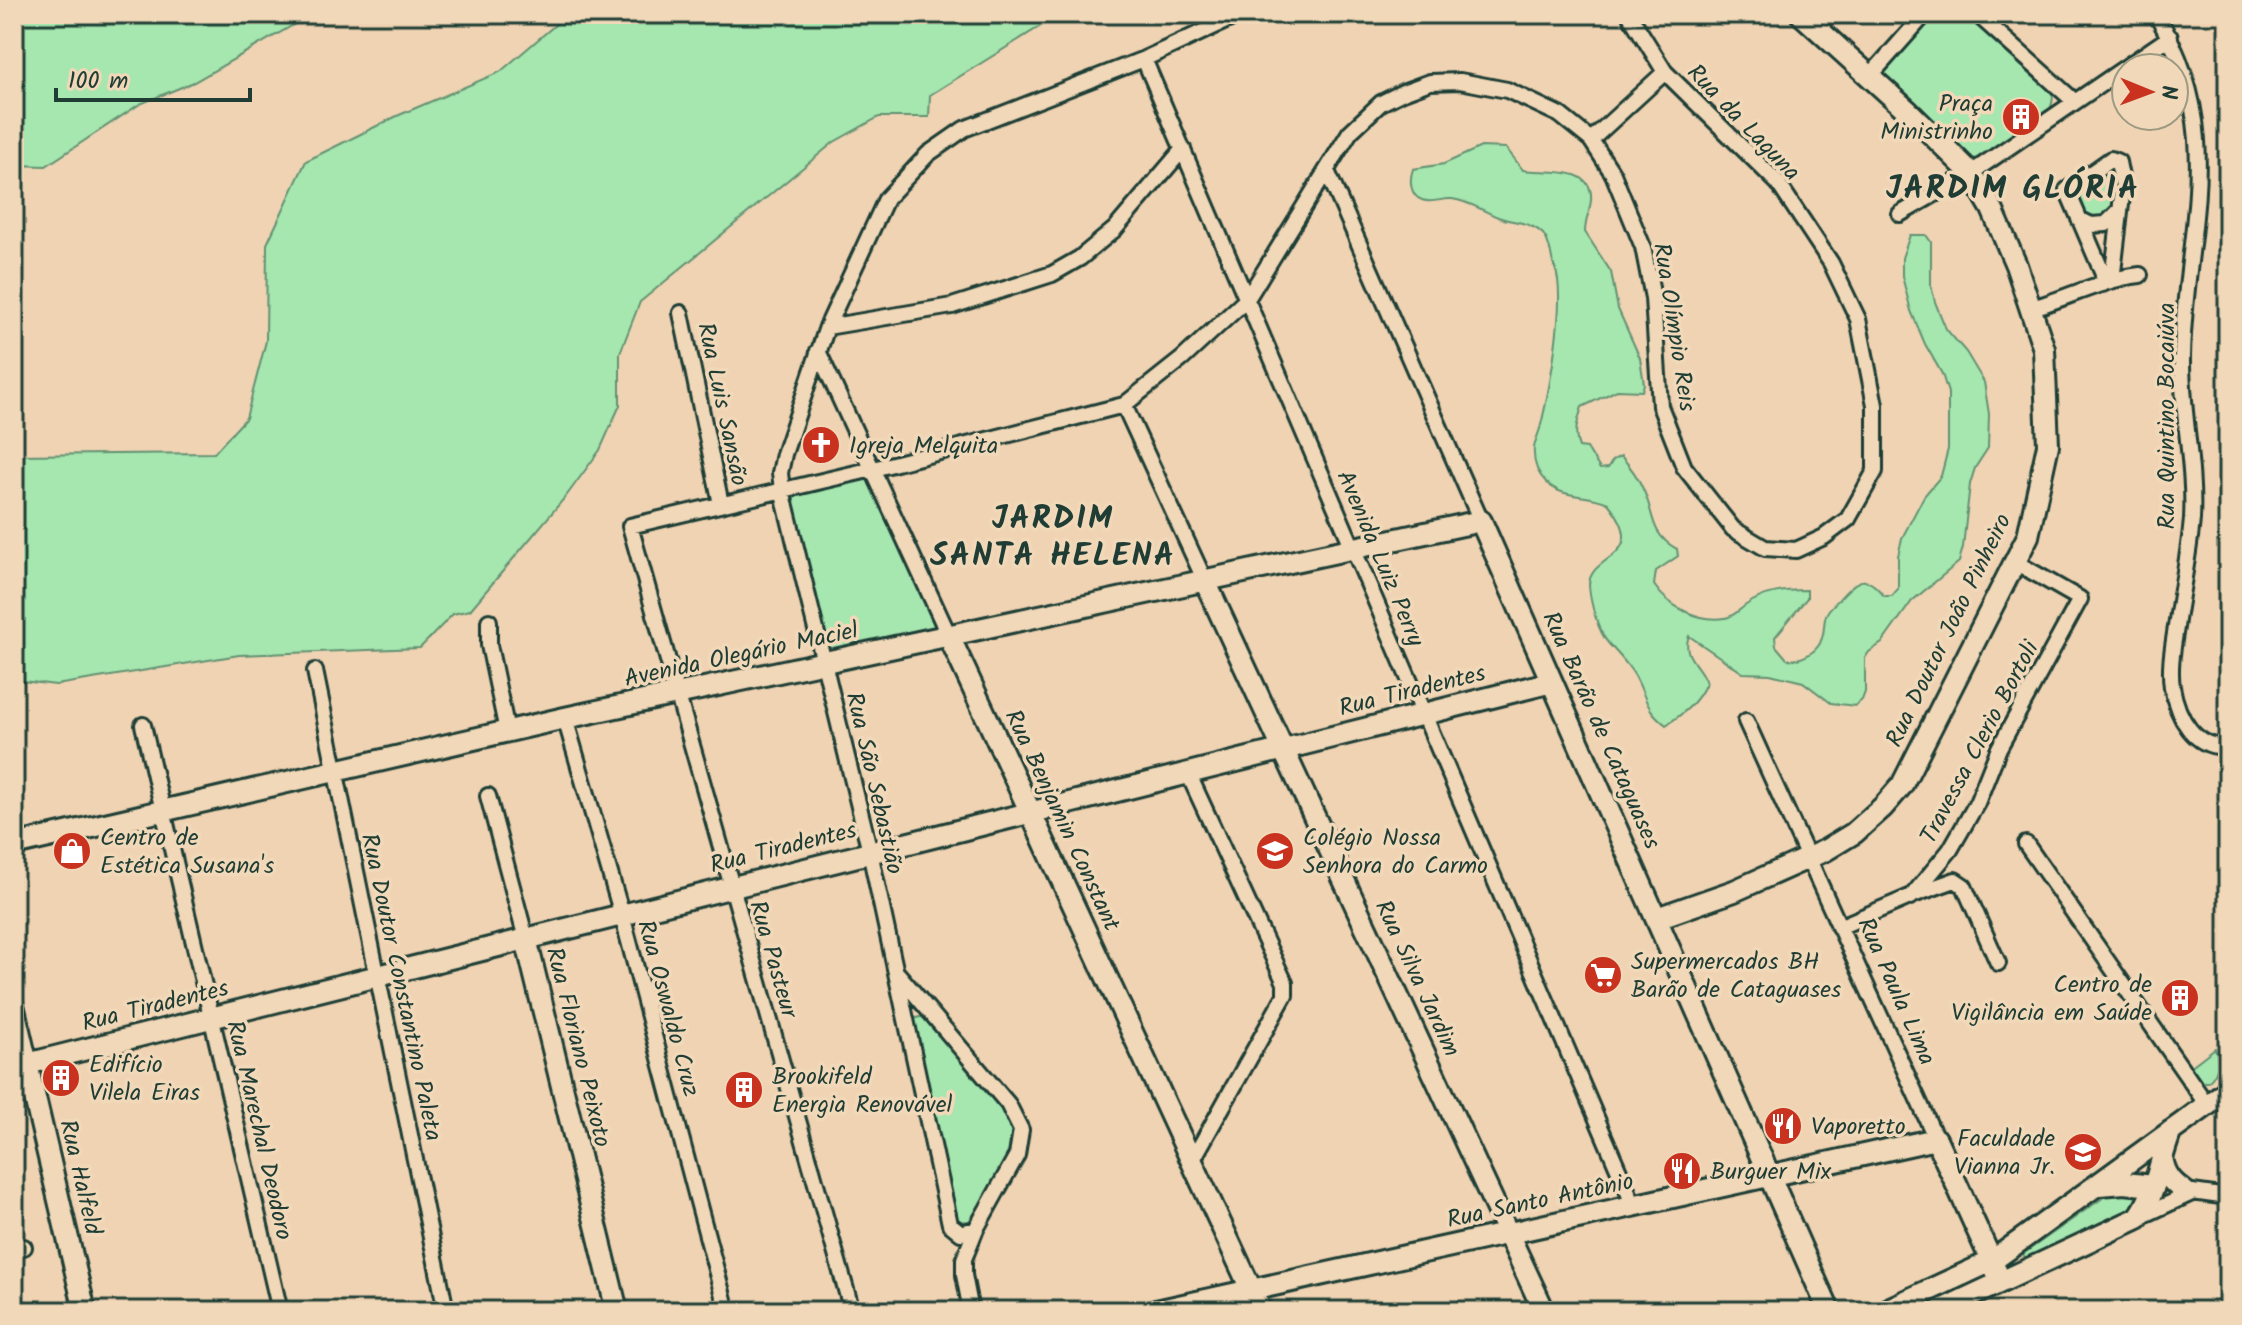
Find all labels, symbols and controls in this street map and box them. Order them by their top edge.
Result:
scale bar [56,52,250,102]
north arrow [2110,52,2190,132]
street label: Rua da Laguna [1677,55,1809,191]
text: 100 m [68,62,128,101]
place label: Praça Ministrinho [1880,85,1993,152]
text: N [2150,85,2185,100]
building icon: Praça Ministrinho [2000,96,2042,138]
district label: JARDIM GLÓRIA [1886,164,2140,215]
street label: Rua Olímpio Reis [1641,240,1706,414]
street label: Rua Quintino Bocaiúva [2148,303,2187,529]
street label: Rua Luis Sansão [685,319,758,490]
church icon: Igreja Melquita [800,424,842,466]
place label: Igreja Melquita [849,427,998,466]
street label: Avenida Luiz Perry [1325,464,1435,654]
district label: JARDIM SANTA HELENA [930,494,1176,582]
street label: Rua Doutor João Pinheiro [1876,507,2023,754]
street label: Rua Barão de Cataguases [1531,605,1671,856]
street label: Avenida Olegário Maciel [621,612,862,699]
street label: Travessa Clerio Bortoli [1910,633,2051,851]
street label: Rua Tiradentes [1335,654,1490,729]
street label: Rua São Sebastião [834,688,913,878]
street label: Rua Benjamin Constant [993,703,1130,939]
street label: Rua Tiradentes [706,811,861,886]
place label: Centro de Estética Susana's [100,819,274,886]
place label: Colégio Nossa Senhora do Carmo [1303,819,1488,886]
shop icon: Centro de Estética Susana's [51,830,93,872]
street label: Rua Doutor Constantino Paleta [349,830,452,1145]
school or university icon: Colégio Nossa Senhora do Carmo [1254,830,1296,872]
street label: Rua Silva Jardim [1363,894,1470,1063]
street label: Rua Pasteur [737,896,808,1025]
street label: Rua Paula Lima [1846,911,1946,1072]
street label: Rua Oswaldo Cruz [625,916,710,1101]
street label: Rua Floriano Peixoto [534,943,621,1152]
place label: Supermercados BH Barão de Cataguases [1631,943,1841,1010]
supermarket icon: Supermercados BH Barão de Cataguases [1582,954,1624,996]
place label: Centro de Vigilância em Saúde [1951,966,2152,1033]
street label: Rua Tiradentes [78,969,233,1044]
building icon: Centro de Vigilância em Saúde [2159,977,2201,1019]
street label: Rua Marechal Deodoro [214,1017,303,1244]
place label: Edifício Vilela Eiras [89,1046,200,1113]
building icon: Edifício Vilela Eiras [40,1057,82,1099]
place label: Brookifeld Energia Renovável [772,1058,952,1125]
building icon: Brookifeld Energia Renovável [723,1069,765,1111]
restaurant icon: Vaporetto [1762,1105,1804,1147]
place label: Vaporetto [1811,1108,1906,1147]
street label: Rua Halfeld [47,1116,112,1240]
place label: Faculdade Vianna Jr. [1954,1120,2055,1187]
school or university icon: Faculdade Vianna Jr. [2062,1131,2104,1173]
restaurant icon: Burguer Mix [1661,1150,1703,1192]
place label: Burguer Mix [1710,1153,1832,1192]
street label: Rua Santo Antônio [1443,1163,1637,1240]

